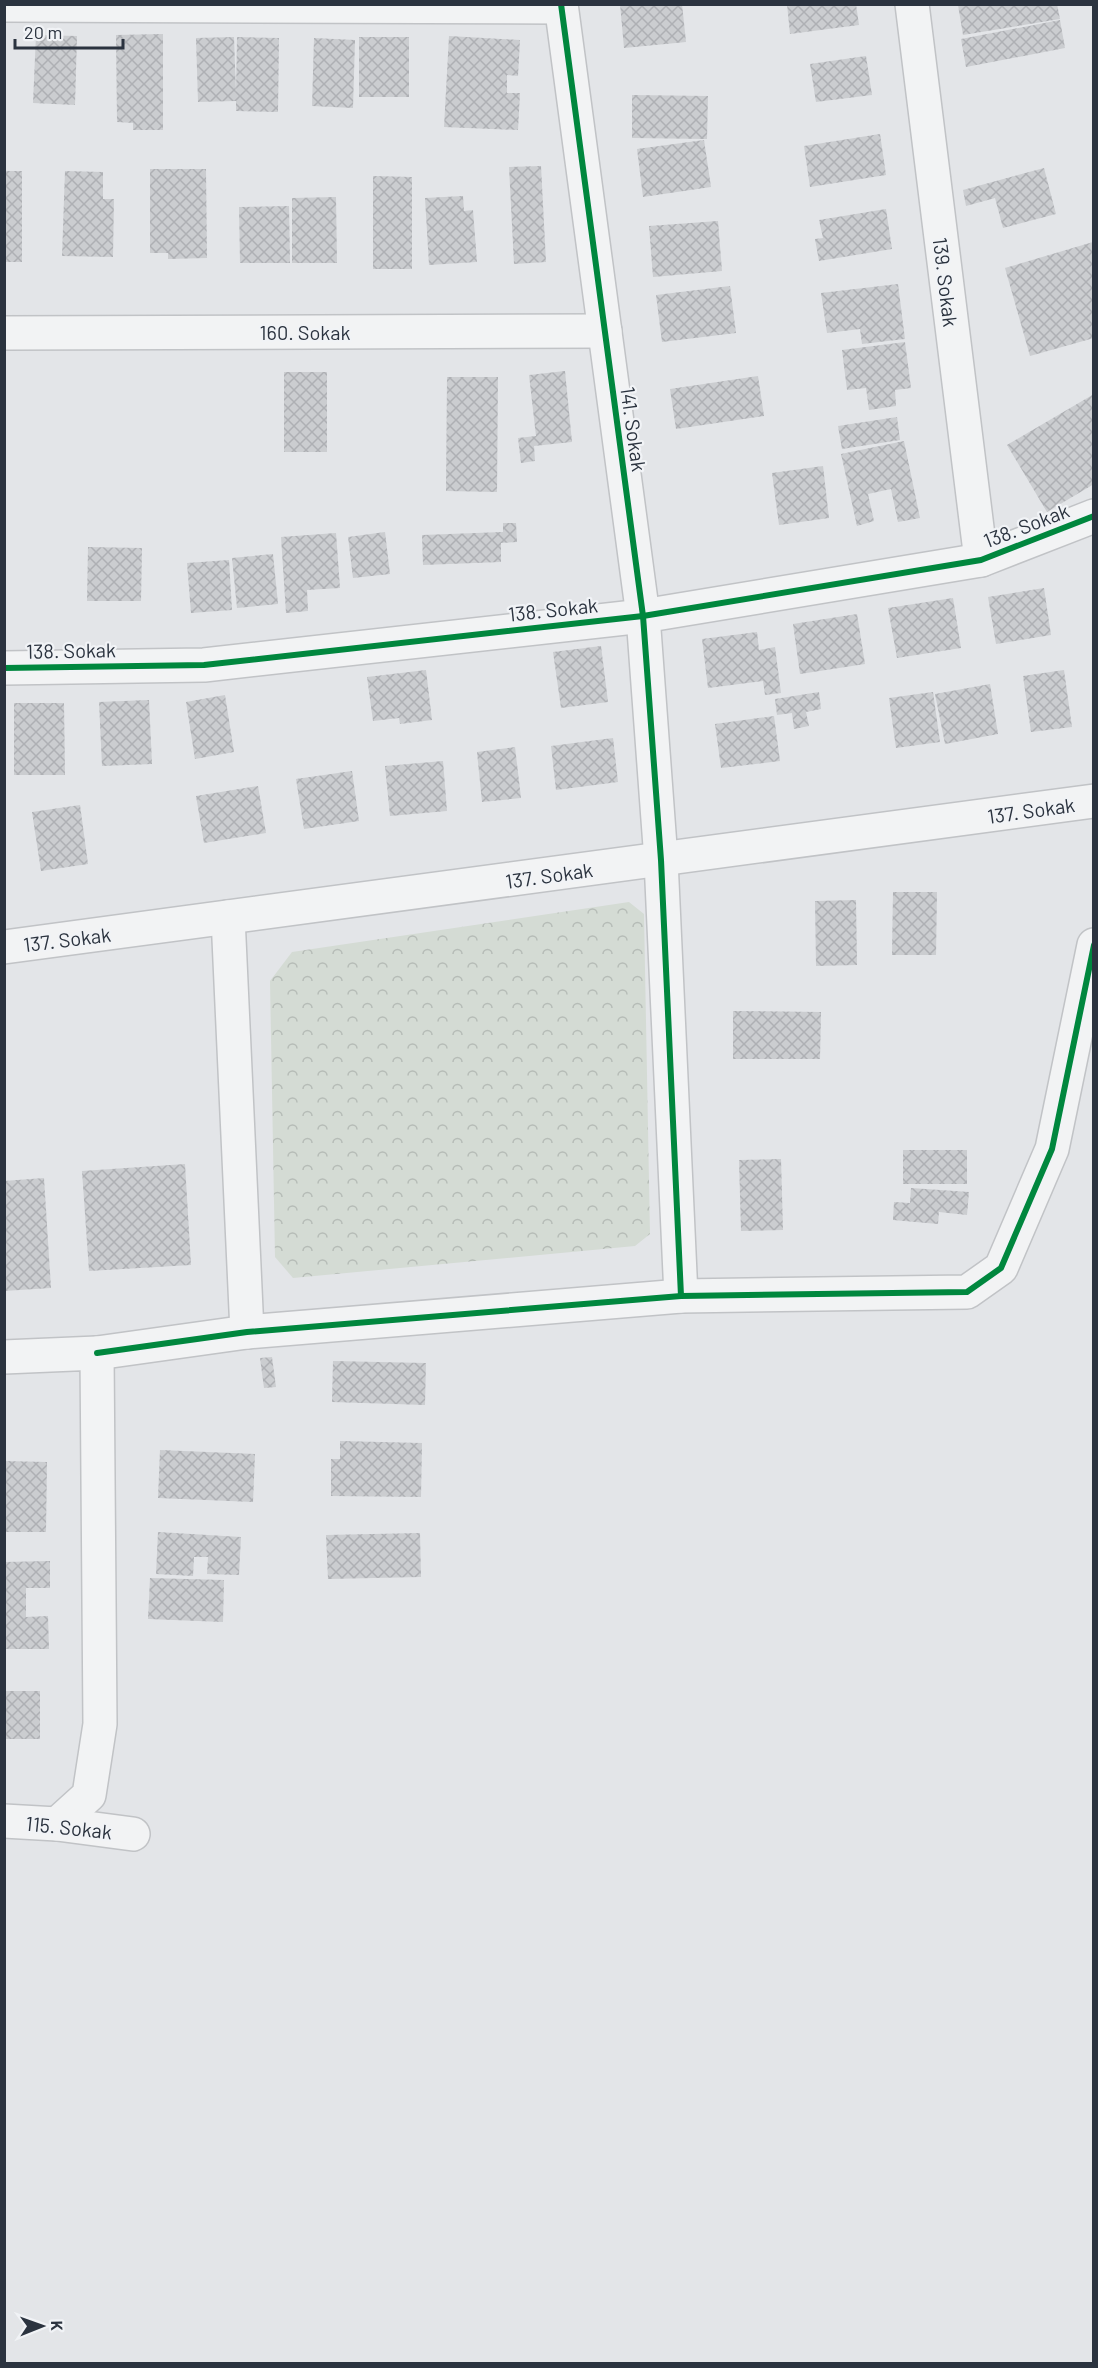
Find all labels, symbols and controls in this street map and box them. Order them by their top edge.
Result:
scale bar [15,12,123,50]
text: 20 m [24,21,62,43]
street label: 139. Sokak [929,236,963,328]
street label: 160. Sokak [260,320,350,344]
street label: 141. Sokak [616,385,652,473]
street label: 138. Sokak [980,498,1072,552]
street label: 138. Sokak [507,592,599,626]
street label: 138. Sokak [26,637,116,663]
street label: 137. Sokak [986,792,1076,828]
street label: 137. Sokak [504,857,594,893]
street label: 137. Sokak [22,922,112,956]
street label: 115. Sokak [25,1811,113,1843]
north arrow [12,2296,72,2356]
text: K [48,2321,67,2331]

